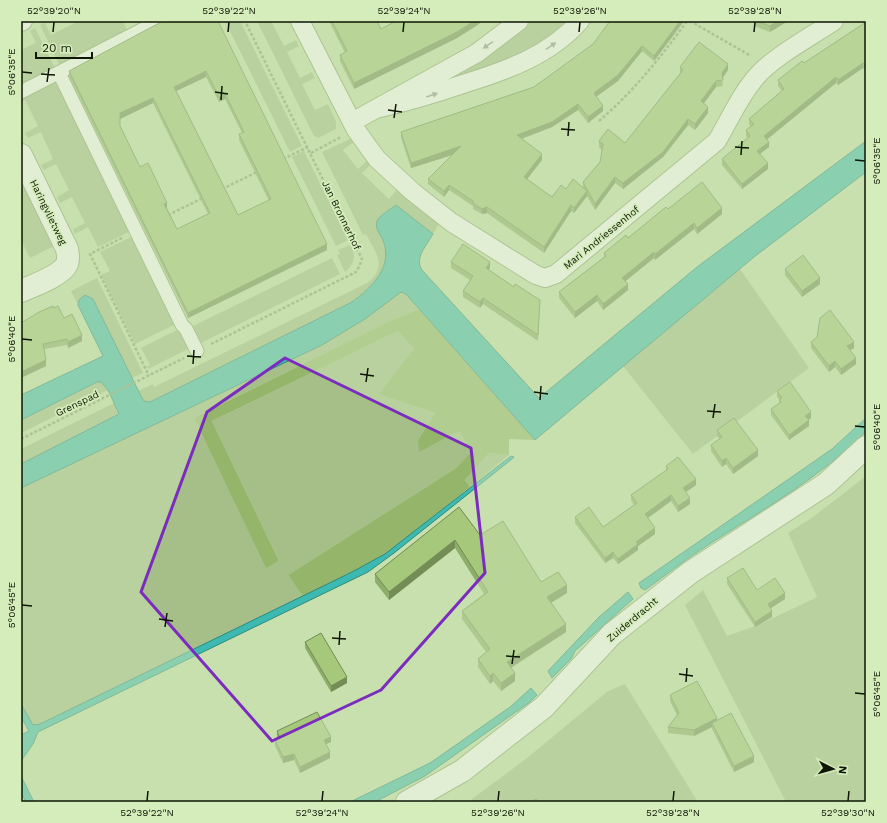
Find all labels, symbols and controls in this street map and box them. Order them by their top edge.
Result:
text: 52°39'20"N [27,5,81,16]
text: 52°39'22"N [202,5,256,16]
text: 52°39'24"N [377,5,431,16]
text: 52°39'26"N [553,5,607,16]
text: 52°39'28"N [728,5,782,16]
scale bar [36,34,92,60]
text: 20 m [42,41,72,55]
one-way arrow [483,41,493,49]
one-way arrow [546,42,556,50]
text: 5°06'35"E [6,48,17,96]
one-way arrow [426,92,438,98]
text: 5°06'35"E [871,137,882,185]
street label: Haringvlietweg [28,178,69,247]
street label: Jan Bronnerhof [320,179,363,252]
street label: Mari Andriessenhof [561,203,641,271]
text: 5°06'40"E [6,316,17,362]
street label: Grenspad [54,388,101,419]
text: 5°06'40"E [871,404,882,450]
text: 5°06'45"E [6,582,17,628]
street label: Zuiderdracht [605,595,660,644]
text: 5°06'45"E [871,671,882,717]
north arrow [813,749,853,789]
text: N [836,765,849,775]
text: 52°39'22"N [120,807,174,818]
text: 52°39'24"N [295,807,349,818]
text: 52°39'26"N [471,807,525,818]
text: 52°39'28"N [646,807,700,818]
text: 52°39'30"N [821,807,875,818]

